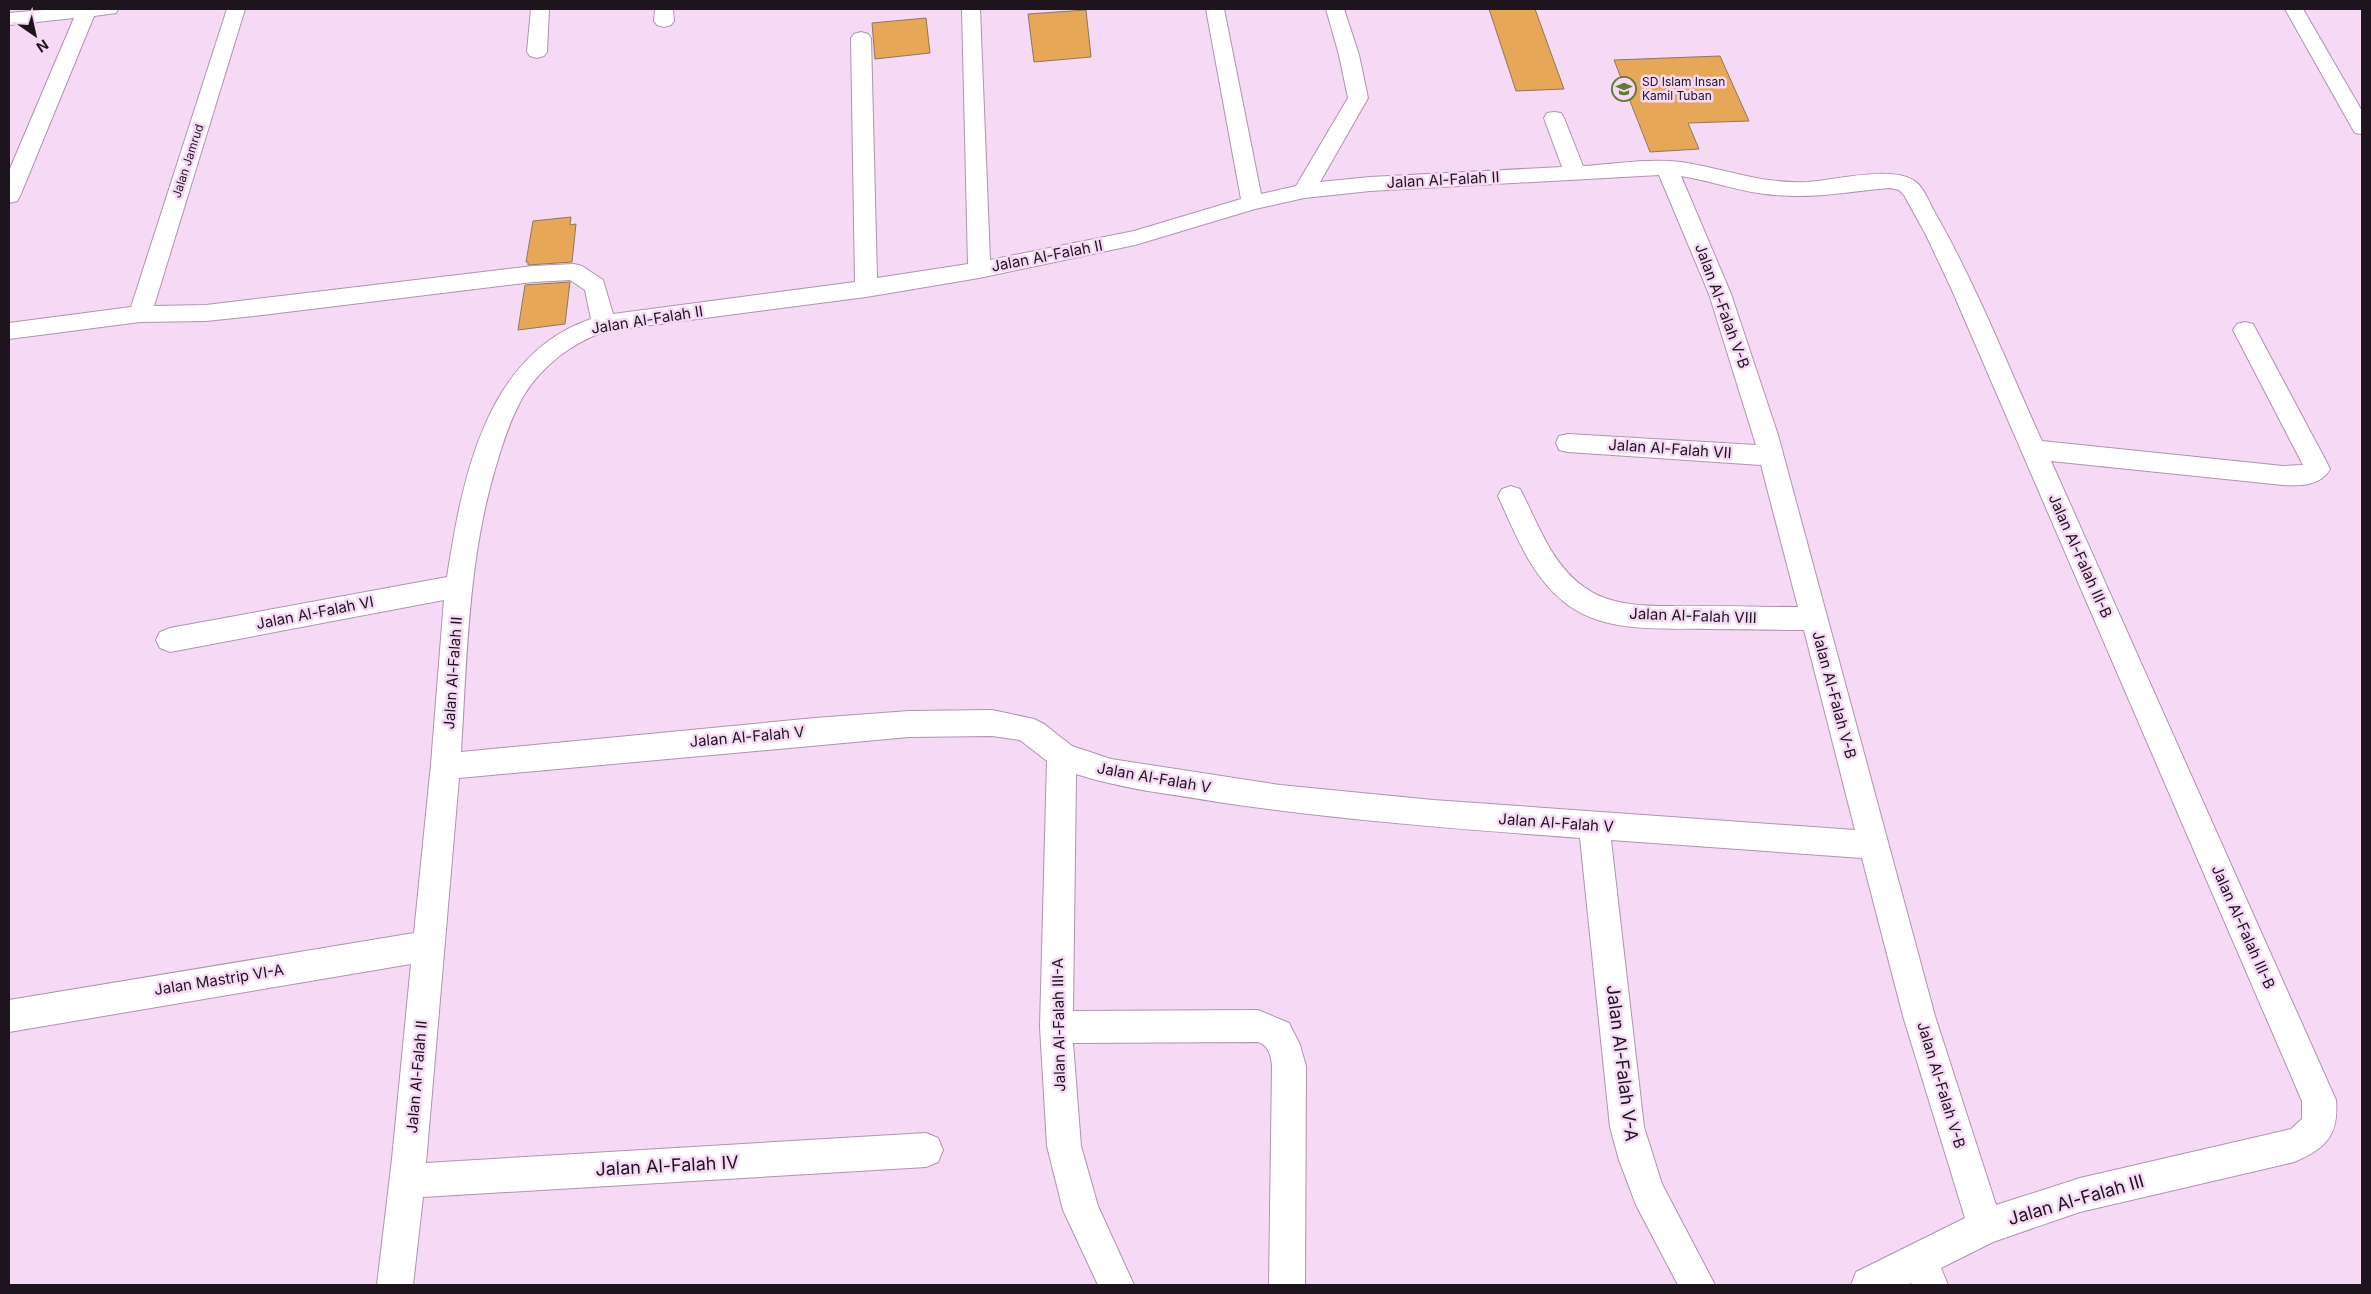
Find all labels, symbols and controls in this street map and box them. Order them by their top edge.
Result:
north arrow [10,10,60,60]
text: N [33,36,52,56]
place label: SD Islam Insan Kamil Tuban [1642,74,1725,103]
school or university icon: SD Islam Insan Kamil Tuban [1611,76,1637,102]
street label: Jalan Jamrud [169,122,207,200]
street label: Jalan Al-Falah II [1386,167,1500,192]
street label: Jalan Al-Falah II [990,235,1104,276]
street label: Jalan Al-Falah V-B [1691,241,1754,371]
street label: Jalan Al-Falah II [590,301,704,338]
street label: Jalan Al-Falah VII [1608,435,1732,462]
street label: Jalan Al-Falah III-B [2045,491,2116,621]
street label: Jalan Al-Falah VI [254,592,375,633]
street label: Jalan Al-Falah VIII [1629,604,1757,627]
street label: Jalan Al-Falah II [439,616,466,730]
street label: Jalan Al-Falah V-B [1808,629,1861,761]
street label: Jalan Al-Falah V [689,722,805,751]
street label: Jalan Al-Falah V [1096,758,1213,797]
street label: Jalan Al-Falah V [1498,809,1614,836]
street label: Jalan Al-Falah III-B [2208,862,2279,992]
street label: Jalan Al-Falah III-A [1048,958,1069,1092]
street label: Jalan Mastrip VI-A [153,960,285,999]
street label: Jalan Al-Falah V-A [1602,983,1643,1142]
street label: Jalan Al-Falah V-B [1913,1019,1970,1150]
street label: Jalan Al-Falah II [402,1020,431,1134]
street label: Jalan Al-Falah IV [595,1151,739,1180]
street label: Jalan Al-Falah III [2005,1170,2146,1229]

